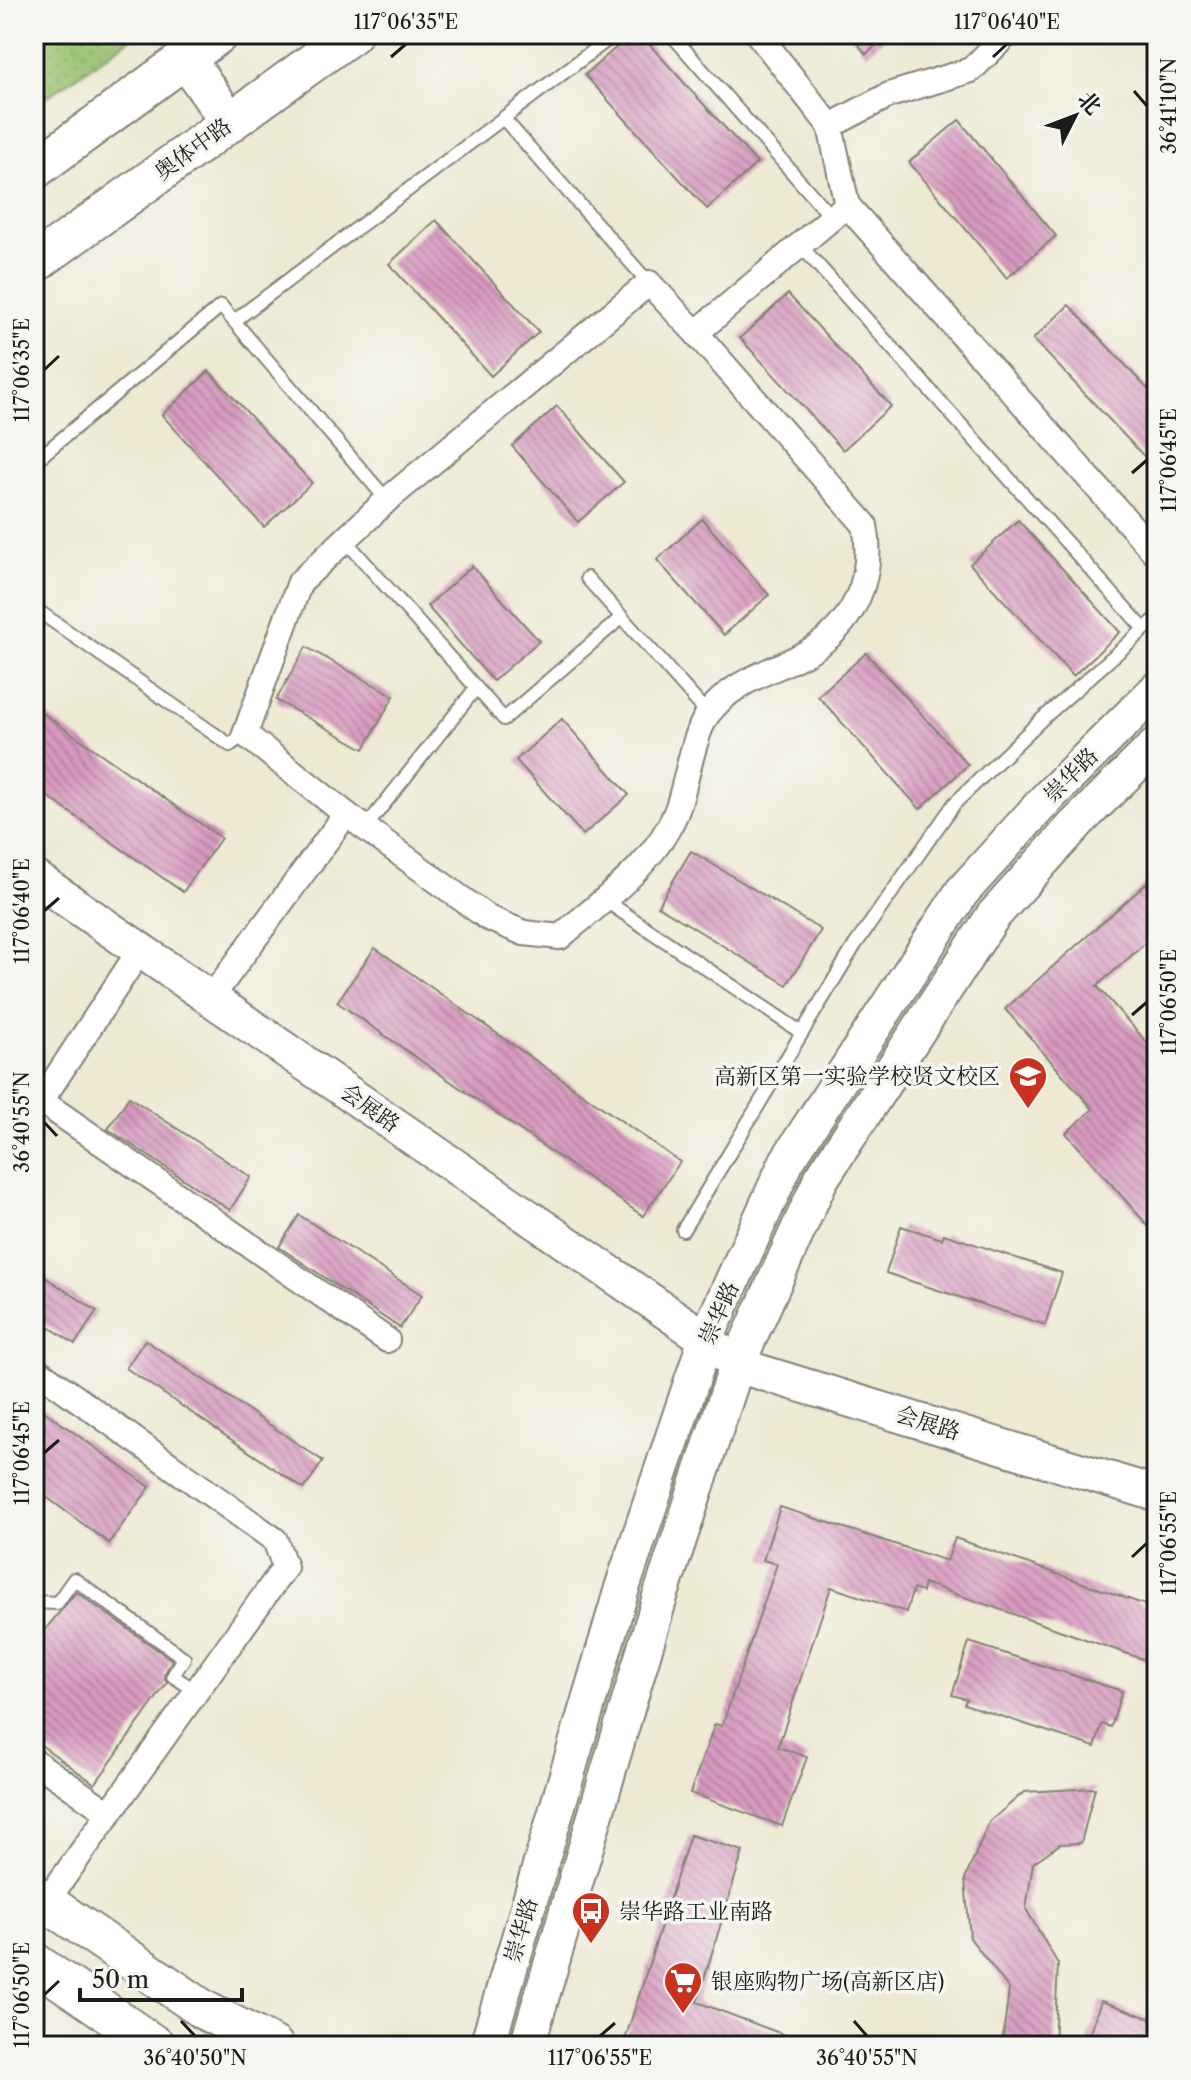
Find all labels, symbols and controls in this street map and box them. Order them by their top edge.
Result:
text: 117°06'35"E [354,10,458,34]
text: 117°06'40"E [954,10,1060,34]
text: 36°41'10"N [1157,58,1181,154]
north arrow [1035,76,1115,156]
text: 北 [1072,86,1107,120]
street label: 奥体中路 [149,112,237,186]
text: 117°06'35"E [10,318,34,422]
text: 117°06'45"E [1157,408,1181,512]
street label: 崇华路 [1038,742,1104,808]
text: 117°06'40"E [10,858,34,964]
text: 117°06'50"E [1157,949,1181,1055]
school or university icon: 高新区第一实验学校贤文校区 [1007,1055,1049,1110]
place label: 高新区第一实验学校贤文校区 [714,1063,1000,1090]
text: 36°40'55"N [10,1071,34,1173]
street label: 会展路 [335,1078,405,1138]
street label: 崇华路 [693,1277,745,1349]
street label: 会展路 [892,1400,964,1446]
text: 117°06'45"E [10,1401,34,1505]
text: 117°06'55"E [1157,1491,1181,1595]
bus stop icon: 崇华路工业南路 [570,1890,612,1945]
street label: 崇华路 [499,1895,543,1965]
place label: 崇华路工业南路 [619,1898,773,1925]
text: 117°06'50"E [10,1942,34,2048]
scale bar [80,1952,242,2002]
supermarket icon: 银座购物广场(高新区店) [662,1960,704,2015]
text: 50 m [92,1965,149,1994]
place label: 银座购物广场(高新区店) [711,1968,944,1995]
text: 36°40'50"N [143,2046,247,2070]
text: 117°06'55"E [548,2046,652,2070]
text: 36°40'55"N [816,2046,918,2070]

